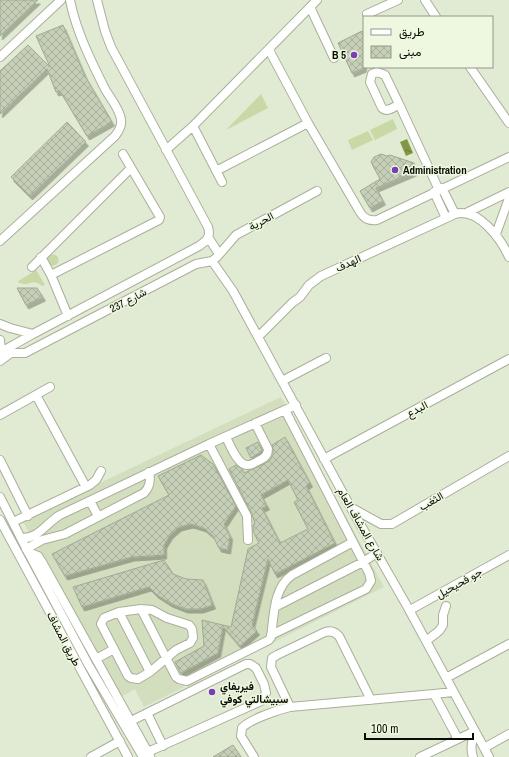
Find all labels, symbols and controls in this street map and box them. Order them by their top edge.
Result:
legend [363,16,493,68]
text: طريق [399,24,425,40]
text: مبنى [399,44,421,60]
place label: B 5 [332,48,346,62]
marker: B 5 [349,50,359,60]
place label: Administration [403,163,467,177]
marker: Administration [390,165,400,175]
street label: الحرية [246,209,276,233]
street label: الهدف [333,251,363,275]
street label: شارع 237 [107,284,150,316]
street label: البدع [404,398,431,421]
street label: شارع المشاف العام [333,485,388,564]
street label: الثغب [416,488,446,514]
street label: جو فحيحيل [434,565,484,601]
street label: طريق المشاف [44,609,84,669]
place label: فيريفاي سبيشالتي كوفي [220,679,288,708]
marker: فيريفاي سبيشالتي كوفي [207,687,217,697]
scale bar [365,715,473,741]
text: 100 m [371,721,398,737]

